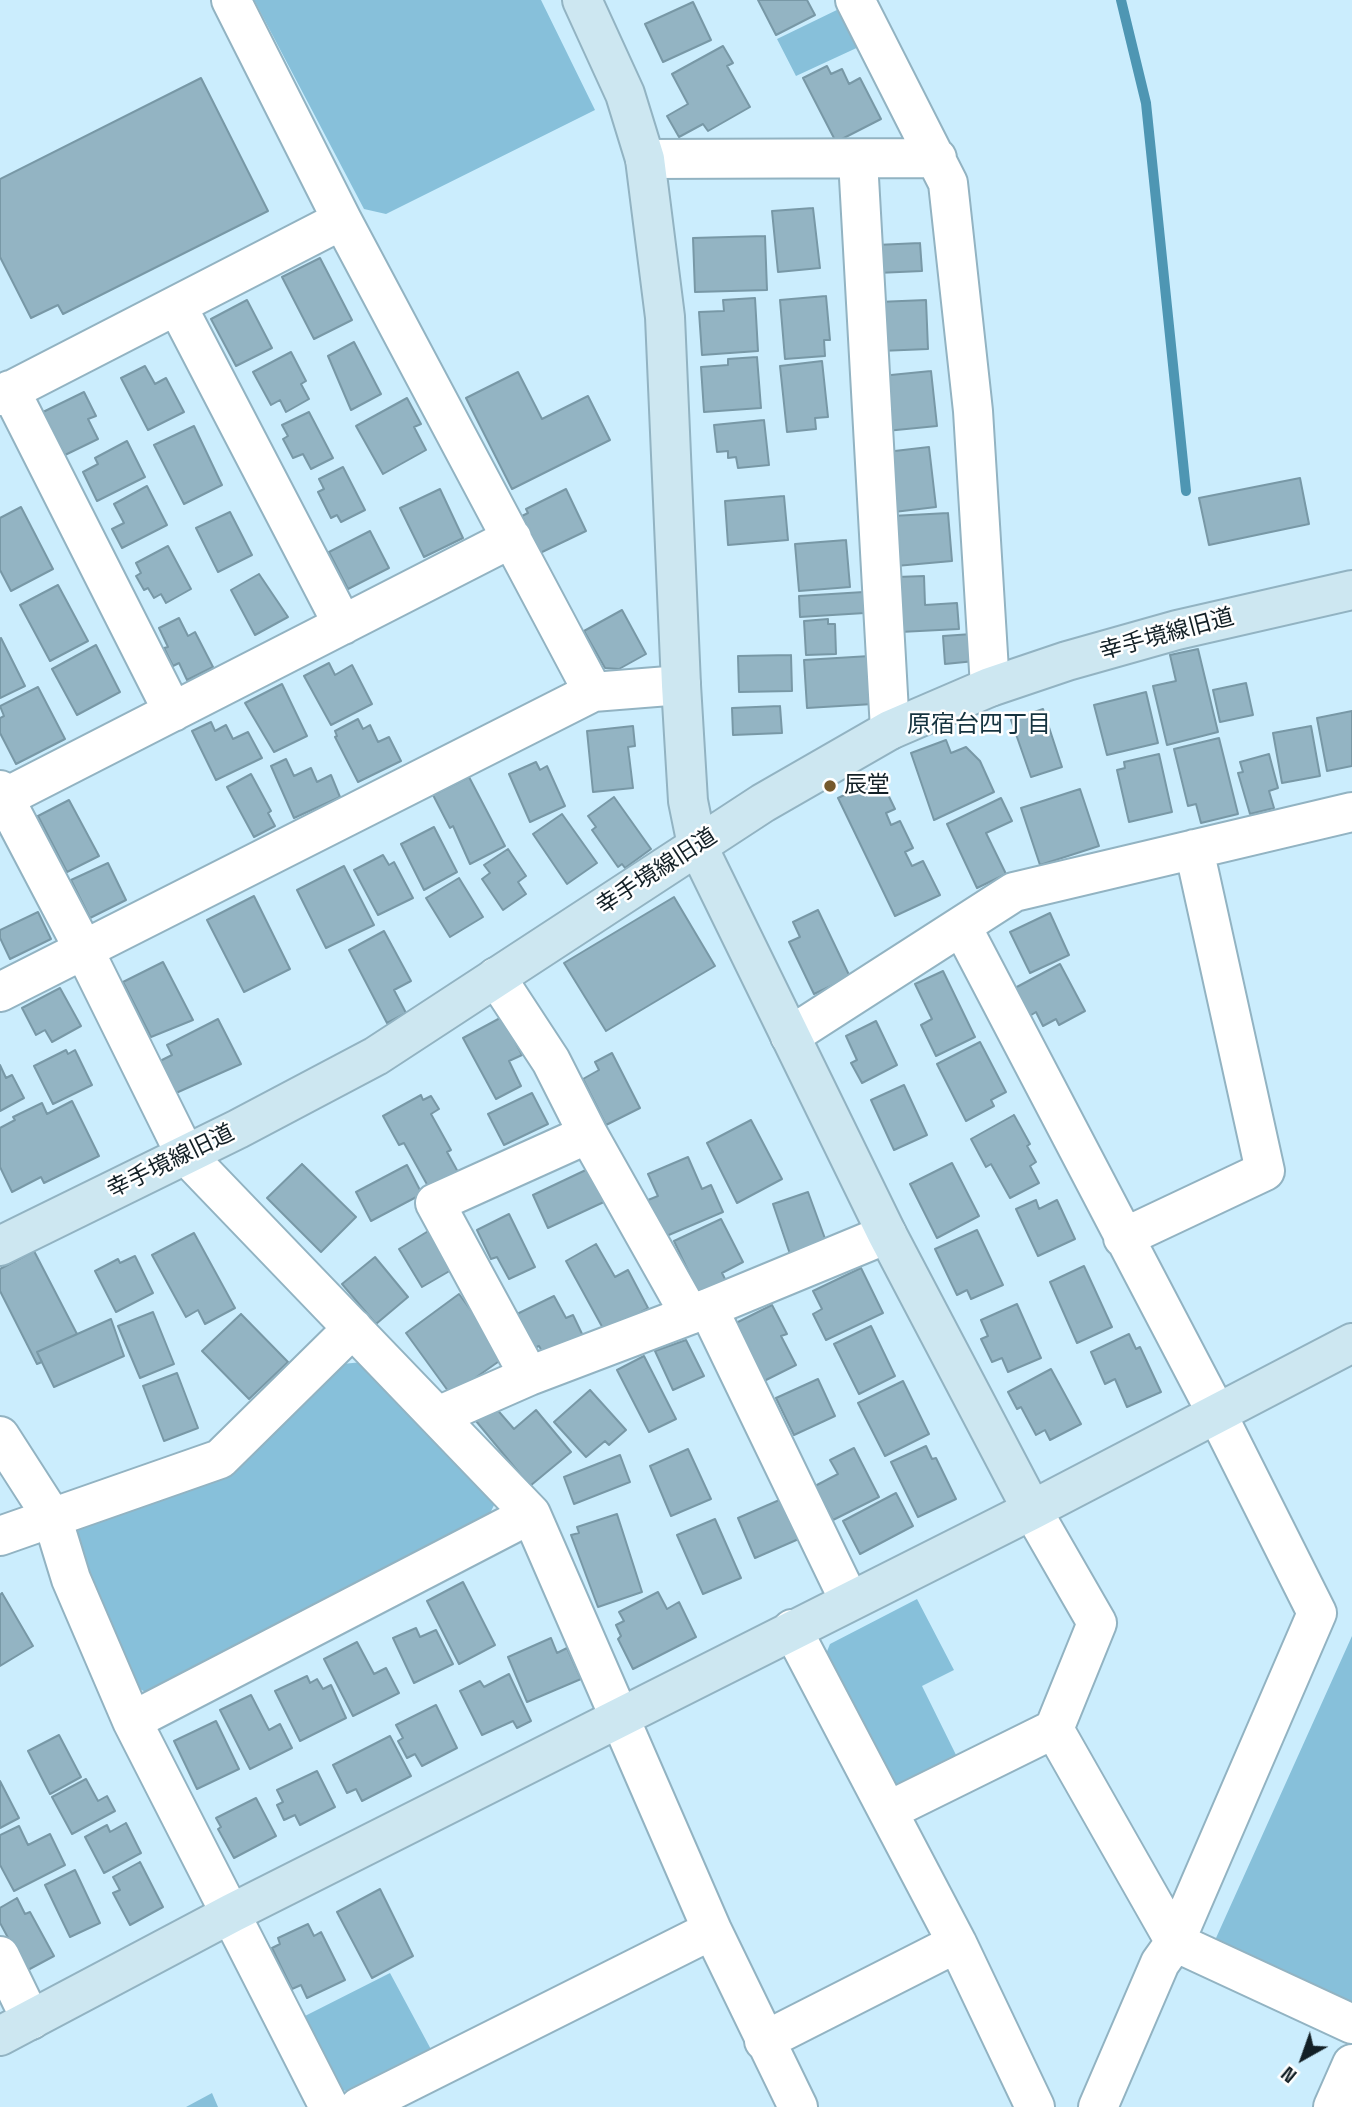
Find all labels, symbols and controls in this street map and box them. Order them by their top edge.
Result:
street label: 幸手境線旧道 [1097,604,1237,666]
district label: 原宿台四丁目 [907,711,1051,739]
place label: 辰堂 [844,772,890,800]
marker: 辰堂 [822,778,838,794]
street label: 幸手境線旧道 [592,823,722,921]
street label: 幸手境線旧道 [103,1119,239,1205]
north arrow [1268,2023,1338,2093]
text: N [1276,2061,1302,2088]

